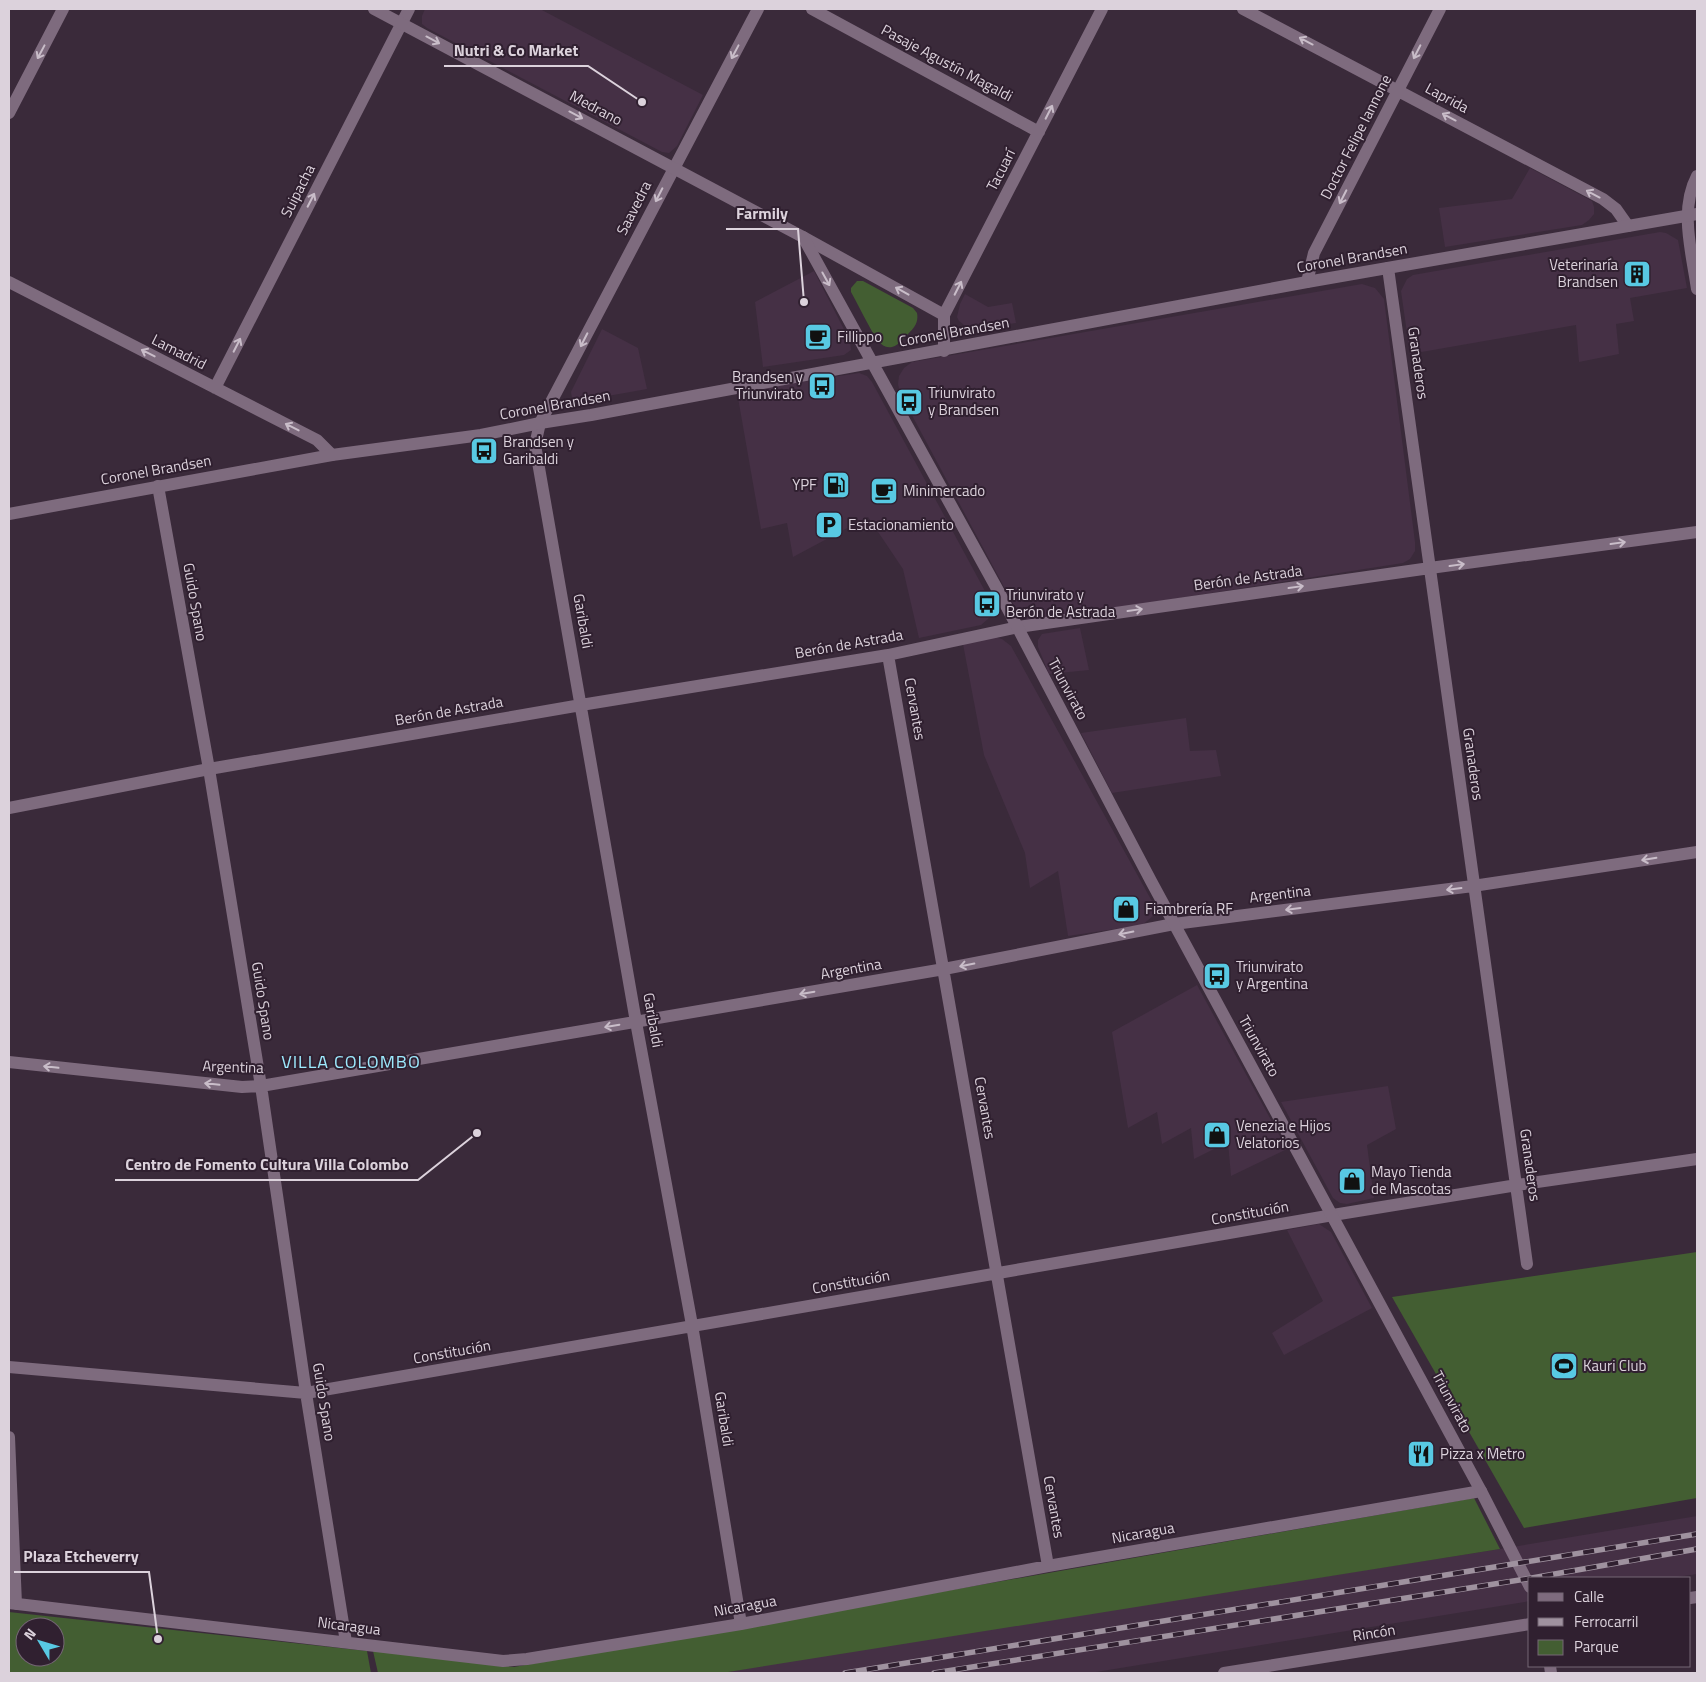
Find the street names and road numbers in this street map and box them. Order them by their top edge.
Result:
street label: Pasaje Agustín Magaldi [877,18,1017,107]
street label: Doctor Felipe Iannone [1314,70,1397,203]
street label: Laprida [1421,76,1474,119]
street label: Medrano [566,84,627,131]
street label: Tacuarí [980,143,1022,195]
street label: Suipacha [274,160,321,221]
street label: Saavedra [610,176,657,239]
street label: Coronel Brandsen [1295,236,1409,279]
street label: Coronel Brandsen [897,310,1011,353]
street label: Granaderos [1402,325,1435,401]
street label: Lamadrid [148,328,211,375]
street label: Coronel Brandsen [498,383,612,426]
street label: Coronel Brandsen [99,448,213,491]
street label: Berón de Astrada [1192,558,1304,596]
street label: Guido Spano [177,561,214,643]
street label: Garibaldi [567,592,600,650]
street label: Berón de Astrada [793,623,905,664]
street label: Triunvirato [1042,654,1094,724]
street label: Cervantes [899,676,932,742]
street label: Berón de Astrada [393,690,505,731]
street label: Granaderos [1457,726,1490,802]
street label: Argentina [1248,878,1312,909]
street label: Argentina [819,952,884,985]
street label: Guido Spano [246,960,281,1042]
street label: Garibaldi [637,991,670,1049]
street label: Triunvirato [1233,1011,1286,1081]
street label: Argentina [202,1054,265,1079]
street label: Cervantes [969,1075,1002,1141]
street label: Granaderos [1514,1127,1547,1203]
street label: Constitución [1209,1194,1291,1231]
street label: Constitución [810,1263,892,1300]
street label: Constitución [411,1333,493,1370]
street label: Guido Spano [307,1361,342,1443]
street label: Triunvirato [1426,1367,1478,1437]
street label: Garibaldi [709,1390,740,1448]
street label: Cervantes [1038,1474,1071,1540]
street label: Nicaragua [1110,1516,1177,1549]
street label: Nicaragua [712,1589,779,1622]
street label: Nicaragua [316,1610,382,1641]
street label: Rincón [1351,1618,1397,1647]

